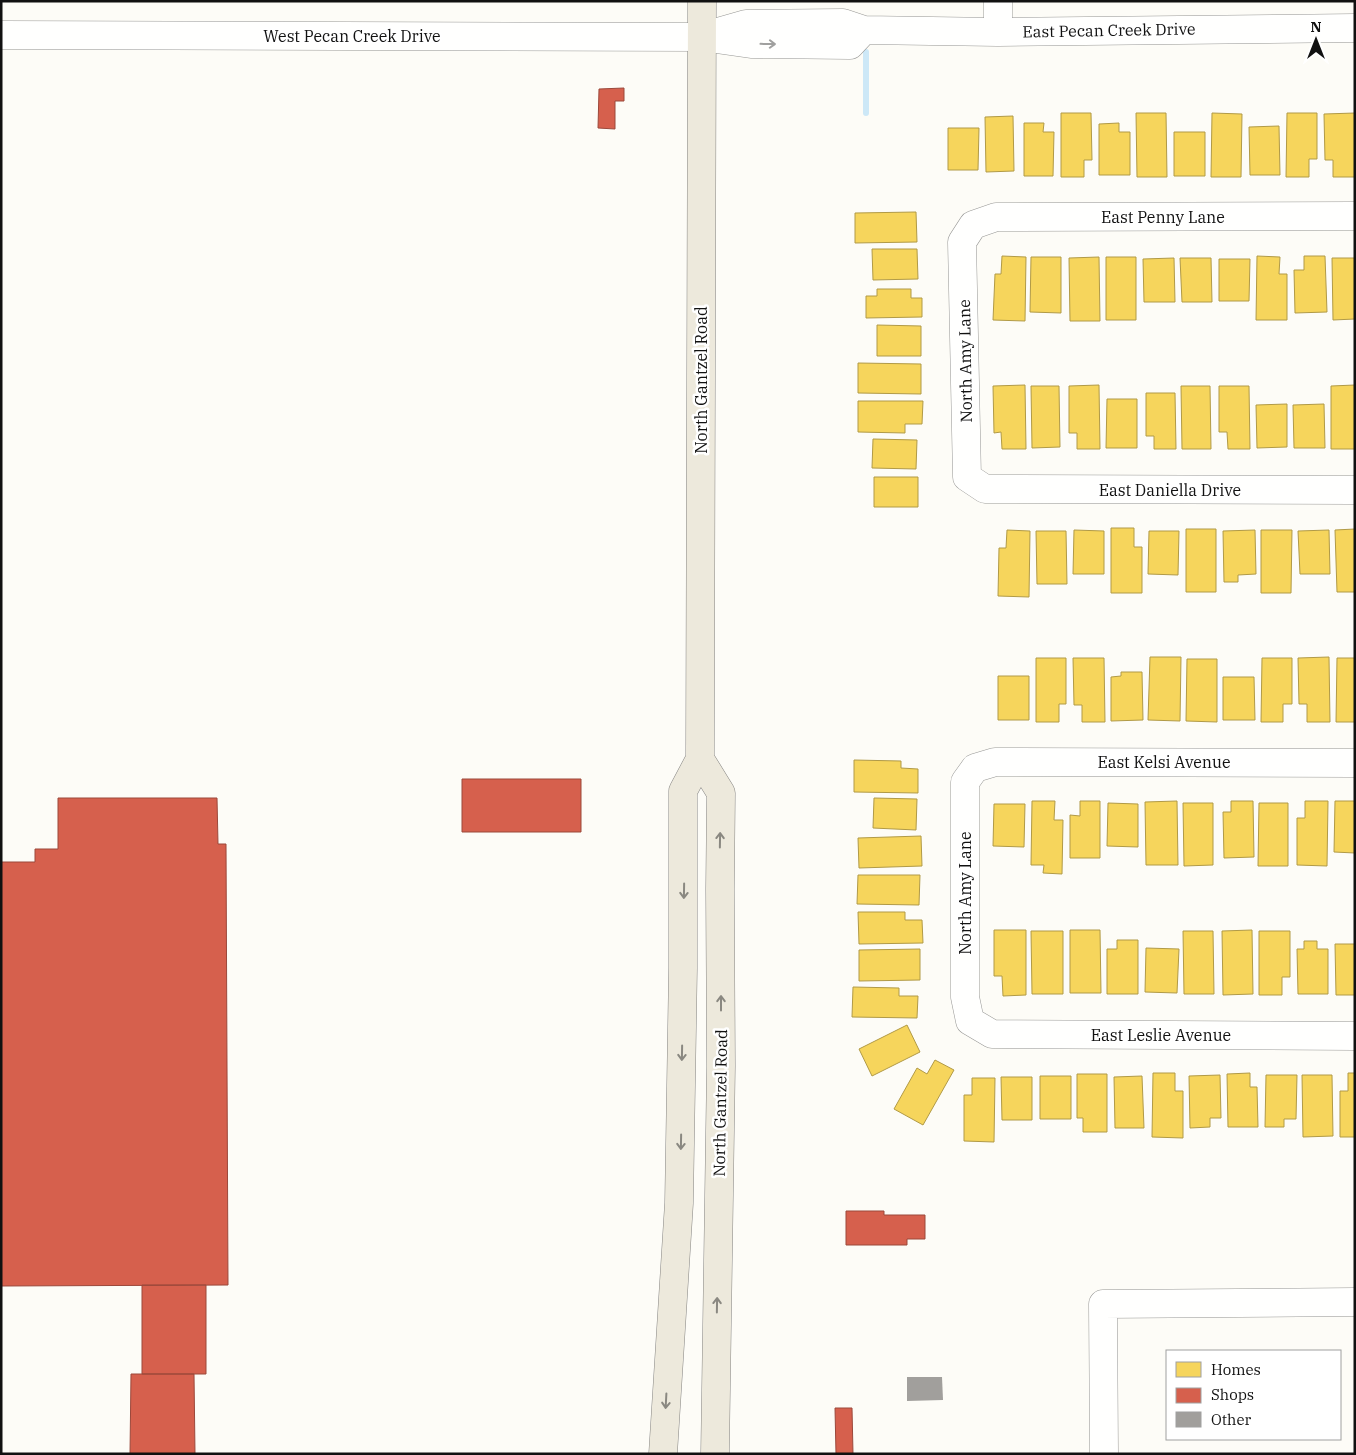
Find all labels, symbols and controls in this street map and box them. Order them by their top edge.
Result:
north arrow [1291,15,1341,65]
street label: East Pecan Creek Drive [1022,18,1196,42]
text: N [1310,18,1322,36]
street label: West Pecan Creek Drive [263,26,441,46]
one-way arrow [760,39,776,49]
street label: East Penny Lane [1101,207,1225,227]
street label: North Amy Lane [954,299,976,423]
street label: North Gantzel Road [691,306,711,454]
street label: East Daniella Drive [1099,480,1241,500]
street label: East Kelsi Avenue [1097,752,1231,772]
street label: North Amy Lane [955,831,975,955]
one-way arrow [715,833,725,849]
one-way arrow [679,882,689,899]
one-way arrow [716,995,725,1011]
street label: East Leslie Avenue [1091,1025,1231,1045]
street label: North Gantzel Road [709,1029,731,1177]
one-way arrow [677,1045,687,1061]
one-way arrow [676,1134,685,1150]
one-way arrow [712,1298,722,1314]
legend [1166,1350,1341,1440]
text: Homes [1211,1360,1261,1379]
text: Shops [1211,1385,1254,1404]
one-way arrow [662,1393,671,1409]
text: Other [1211,1410,1251,1429]

